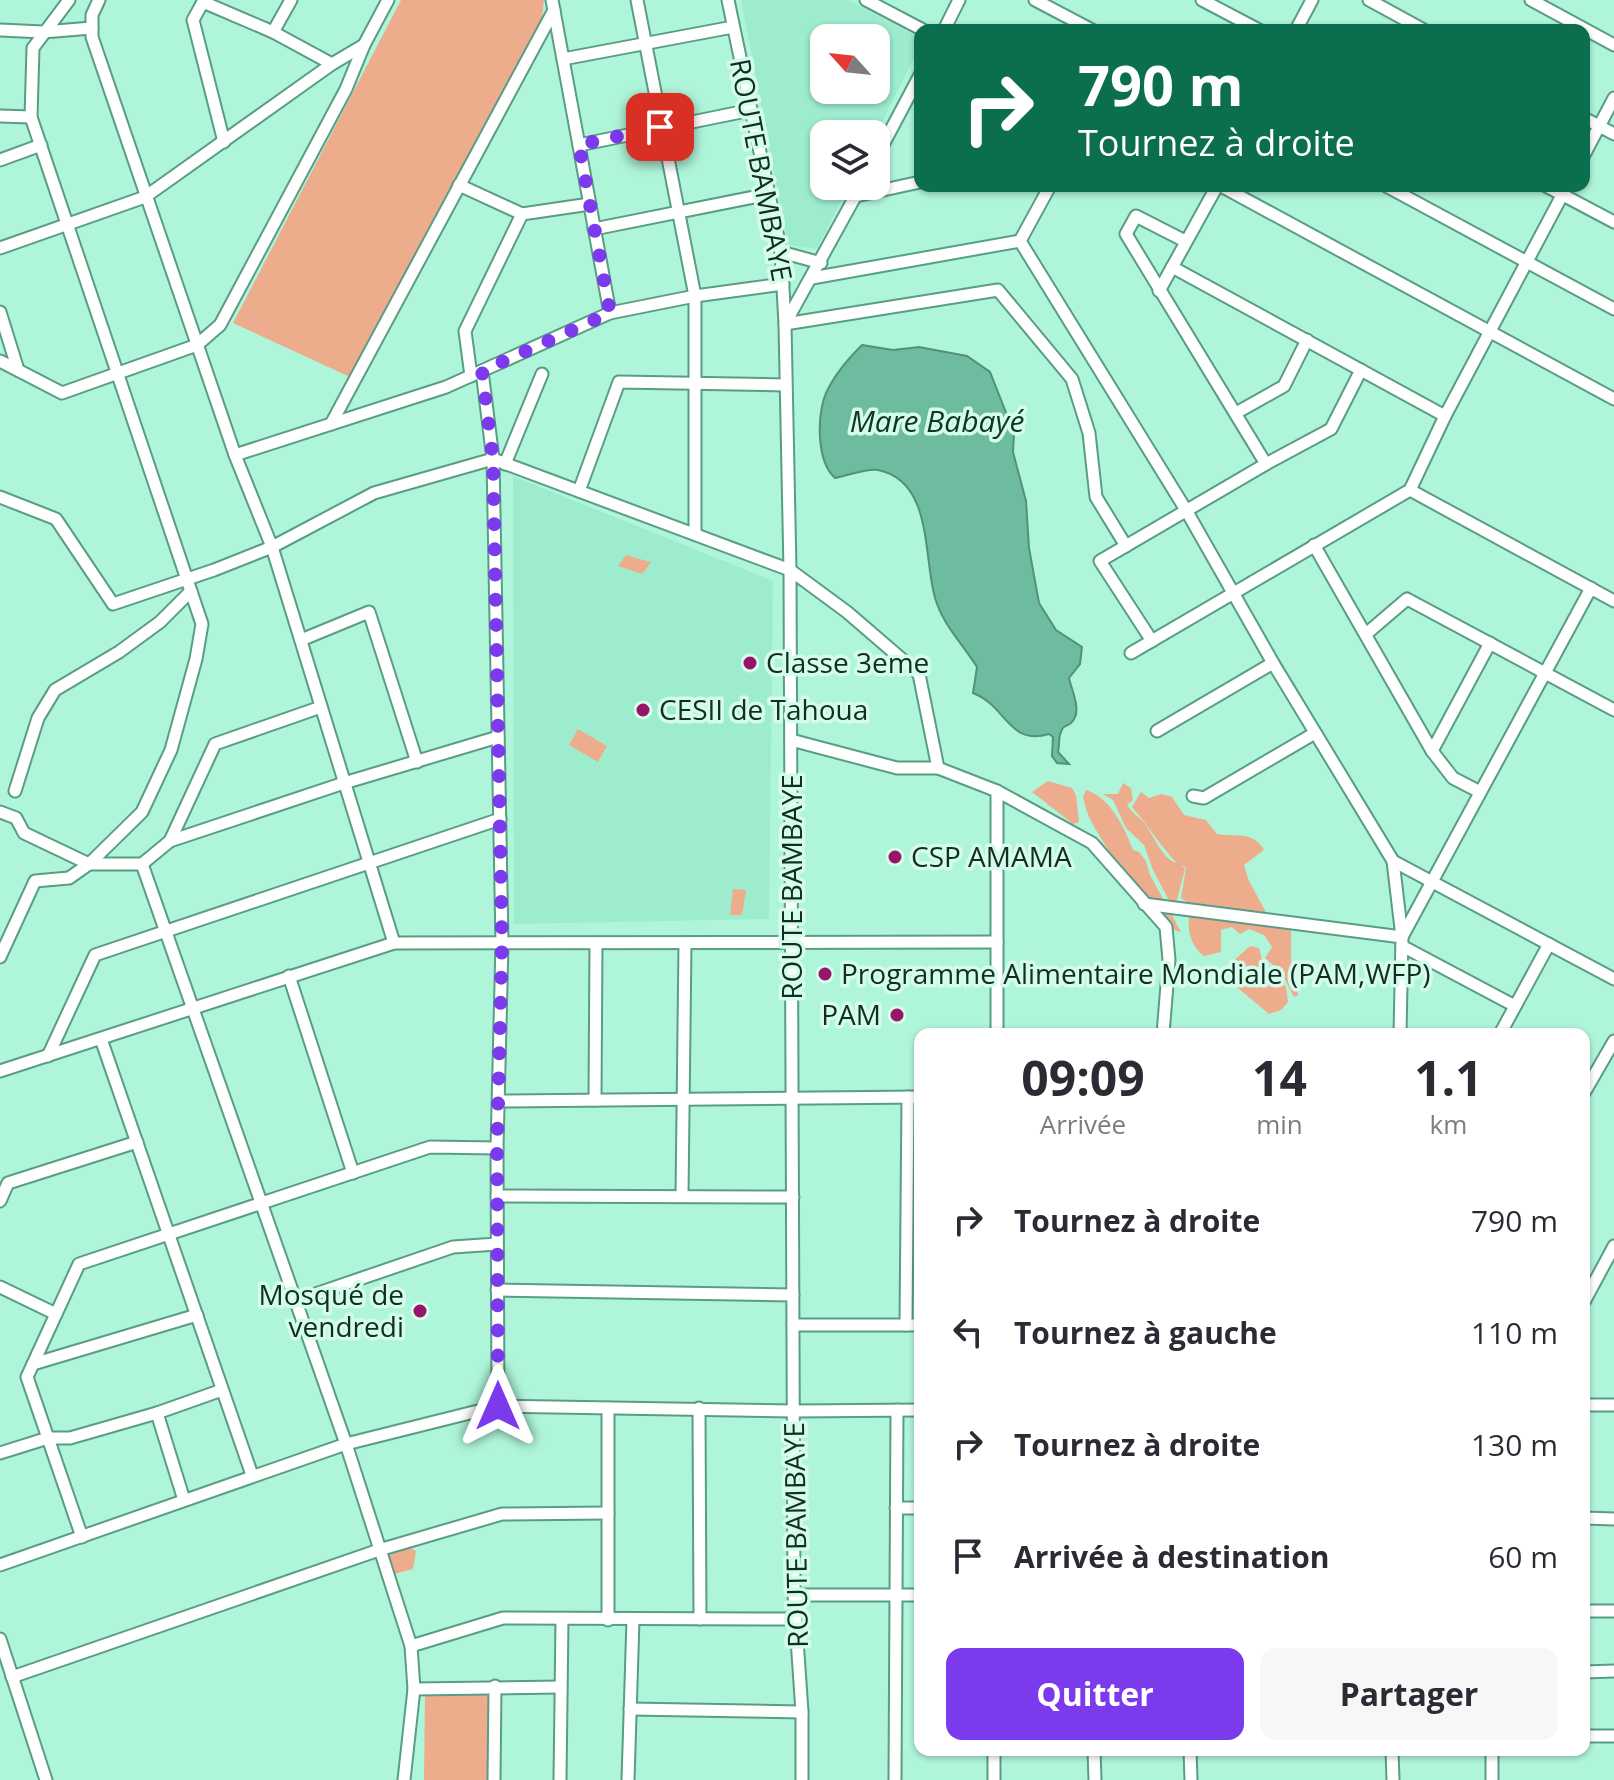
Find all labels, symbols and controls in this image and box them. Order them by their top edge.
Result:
north arrow [810,24,890,104]
map controls [810,24,890,200]
text: 790 m [1078,46,1244,122]
street label: ROUTE BAMBAYE [722,55,802,284]
icon: right [946,56,1050,160]
pin [626,93,694,161]
icon: arrive [638,105,682,149]
text: Tournez à droite [1078,118,1355,167]
button: layers [810,120,890,200]
water label: Mare Babayé [850,400,1024,441]
place label: Classe 3eme [766,643,929,681]
marker: Classe 3eme [741,654,759,672]
place label: CESII de Tahoua [659,690,868,728]
marker: CESII de Tahoua [634,701,652,719]
street label: ROUTE BAMBAYE [772,774,810,1000]
place label: CSP AMAMA [911,837,1072,875]
marker: CSP AMAMA [886,848,904,866]
place label: Programme Alimentaire Mondiale (PAM,WFP) [841,954,1431,992]
marker: Programme Alimentaire Mondiale (PAM,WFP) [816,965,834,983]
place label: PAM [821,995,881,1033]
marker: PAM [888,1006,906,1024]
text: 09:09 [1021,1045,1145,1110]
text: 14 [1252,1045,1307,1110]
text: 1.1 [1414,1045,1483,1110]
text: Arrivée [1040,1106,1126,1142]
text: min [1256,1106,1303,1142]
text: km [1430,1106,1467,1142]
icon: right [946,1198,990,1242]
text: Tournez à droite [1014,1200,1260,1241]
text: 790 m [1471,1200,1558,1241]
place label: Mosqué de vendredi [258,1275,404,1345]
marker: Mosqué de vendredi [411,1302,429,1320]
icon: left [946,1310,990,1354]
text: Tournez à gauche [1014,1312,1277,1353]
text: 110 m [1471,1312,1558,1353]
position arrow [456,1364,540,1448]
street label: ROUTE BAMBAYE [774,1422,816,1648]
icon: right [946,1422,990,1466]
text: Tournez à droite [1014,1424,1260,1465]
text: 130 m [1471,1424,1558,1465]
icon: arrive [946,1534,990,1578]
text: Arrivée à destination [1014,1536,1329,1577]
text: 60 m [1488,1536,1558,1577]
button: Quitter [946,1648,1244,1740]
button: Partager [1260,1648,1558,1740]

